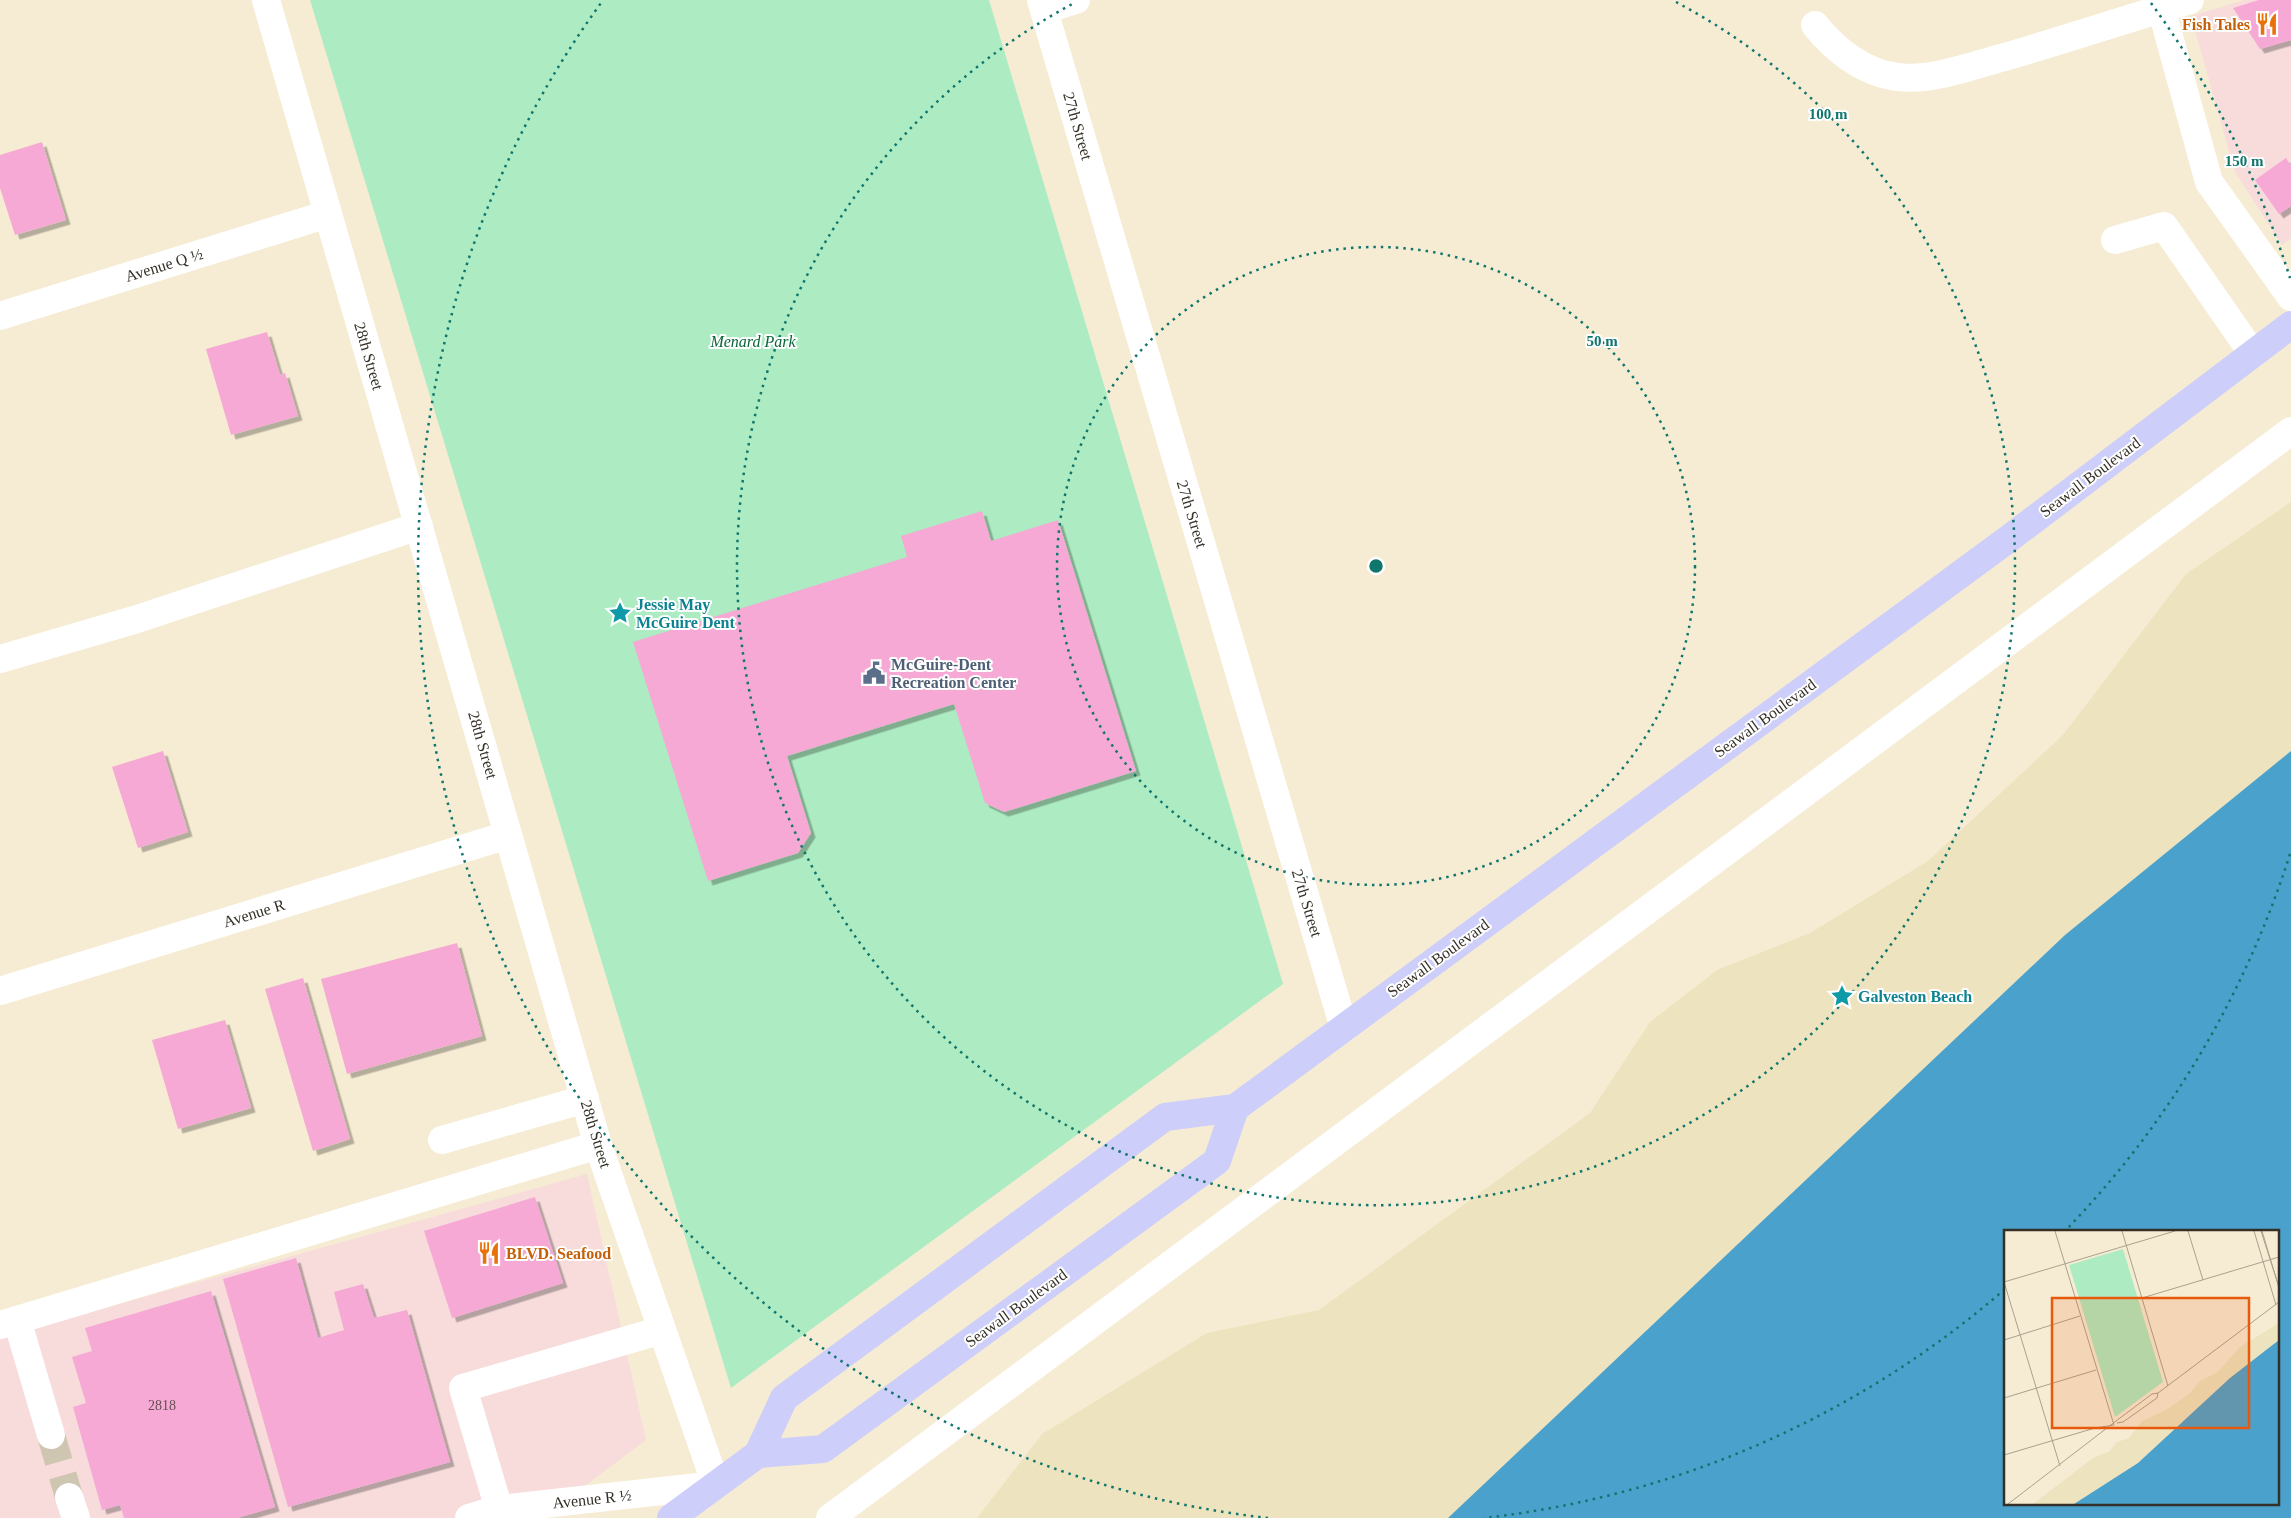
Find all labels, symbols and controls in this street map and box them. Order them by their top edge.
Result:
restaurant icon: Fish Tales [2254,11,2280,37]
place label: Fish Tales [2182,16,2250,33]
street label: 27th Street [1060,90,1096,162]
text: 100 m [1809,106,1848,122]
text: 150 m [2225,153,2264,169]
street label: Avenue Q ½ [123,245,205,285]
street label: 28th Street [351,320,387,392]
park label: Menard Park [709,333,796,350]
text: 50 m [1586,333,1618,349]
street label: Seawall Boulevard [2036,434,2144,520]
street label: 27th Street [1174,478,1210,550]
centre of rings [1367,557,1385,575]
place label: Jessie May McGuire Dent [636,596,735,631]
place icon: Jessie May McGuire Dent [607,600,633,626]
place label: McGuire-Dent Recreation Center [891,656,1016,691]
public building icon: McGuire-Dent Recreation Center [861,660,887,686]
street label: Seawall Boulevard [1711,675,1819,761]
street label: 28th Street [465,709,501,781]
street label: 27th Street [1289,867,1325,939]
street label: Avenue R [221,896,287,930]
street label: Seawall Boulevard [1384,915,1492,1001]
place icon: Galveston Beach [1829,983,1855,1009]
place label: Galveston Beach [1858,988,1972,1005]
street label: 28th Street [578,1098,614,1170]
inset map [2004,1230,2278,1506]
restaurant icon: BLVD. Seafood [476,1240,502,1266]
place label: BLVD. Seafood [506,1245,611,1262]
street label: Seawall Boulevard [962,1265,1070,1351]
house number: 2818 [148,1398,176,1413]
street label: Avenue R ½ [552,1486,632,1512]

